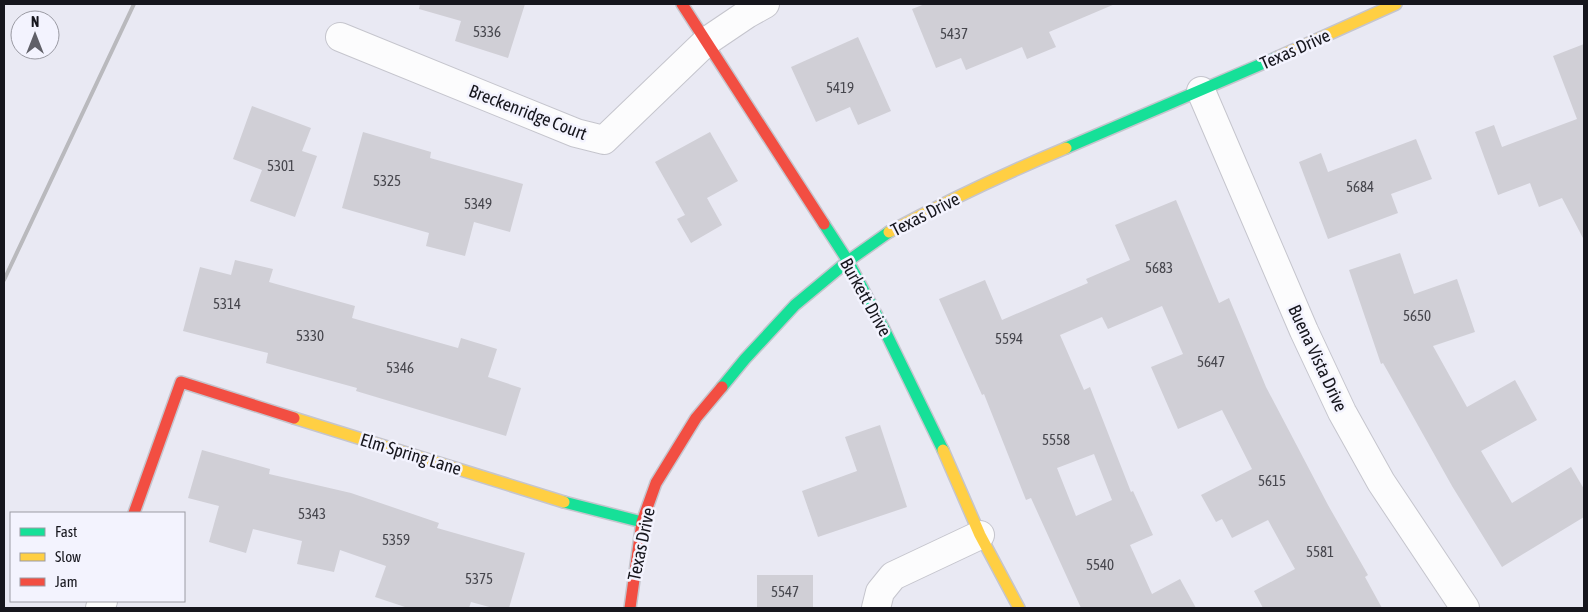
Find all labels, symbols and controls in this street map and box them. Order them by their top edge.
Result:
north arrow [10,10,60,60]
text: N [31,14,39,30]
house number: 5336 [473,23,501,40]
street label: Texas Drive [1257,24,1333,74]
house number: 5437 [940,25,968,42]
house number: 5419 [826,79,854,96]
street label: Breckenridge Court [466,80,590,144]
house number: 5301 [267,157,295,174]
house number: 5325 [373,172,401,189]
house number: 5684 [1346,178,1374,195]
street label: Texas Drive [887,188,963,240]
house number: 5349 [464,195,492,212]
street label: Burkett Drive [836,254,896,340]
house number: 5683 [1145,259,1173,276]
house number: 5314 [213,295,241,312]
street label: Buena Vista Drive [1284,301,1352,415]
house number: 5650 [1403,307,1431,324]
house number: 5330 [296,327,324,344]
house number: 5594 [995,330,1023,347]
house number: 5647 [1197,353,1225,370]
house number: 5346 [386,359,414,376]
street label: Elm Spring Lane [358,429,464,479]
house number: 5558 [1042,431,1070,448]
house number: 5615 [1258,472,1286,489]
house number: 5343 [298,505,326,522]
street label: Texas Drive [623,506,659,582]
legend [10,512,185,602]
text: Fast [55,523,77,540]
house number: 5359 [382,531,410,548]
house number: 5581 [1306,543,1334,560]
text: Slow [55,548,81,565]
house number: 5540 [1086,556,1114,573]
house number: 5375 [465,570,493,587]
text: Jam [55,573,78,590]
house number: 5547 [771,583,799,600]

